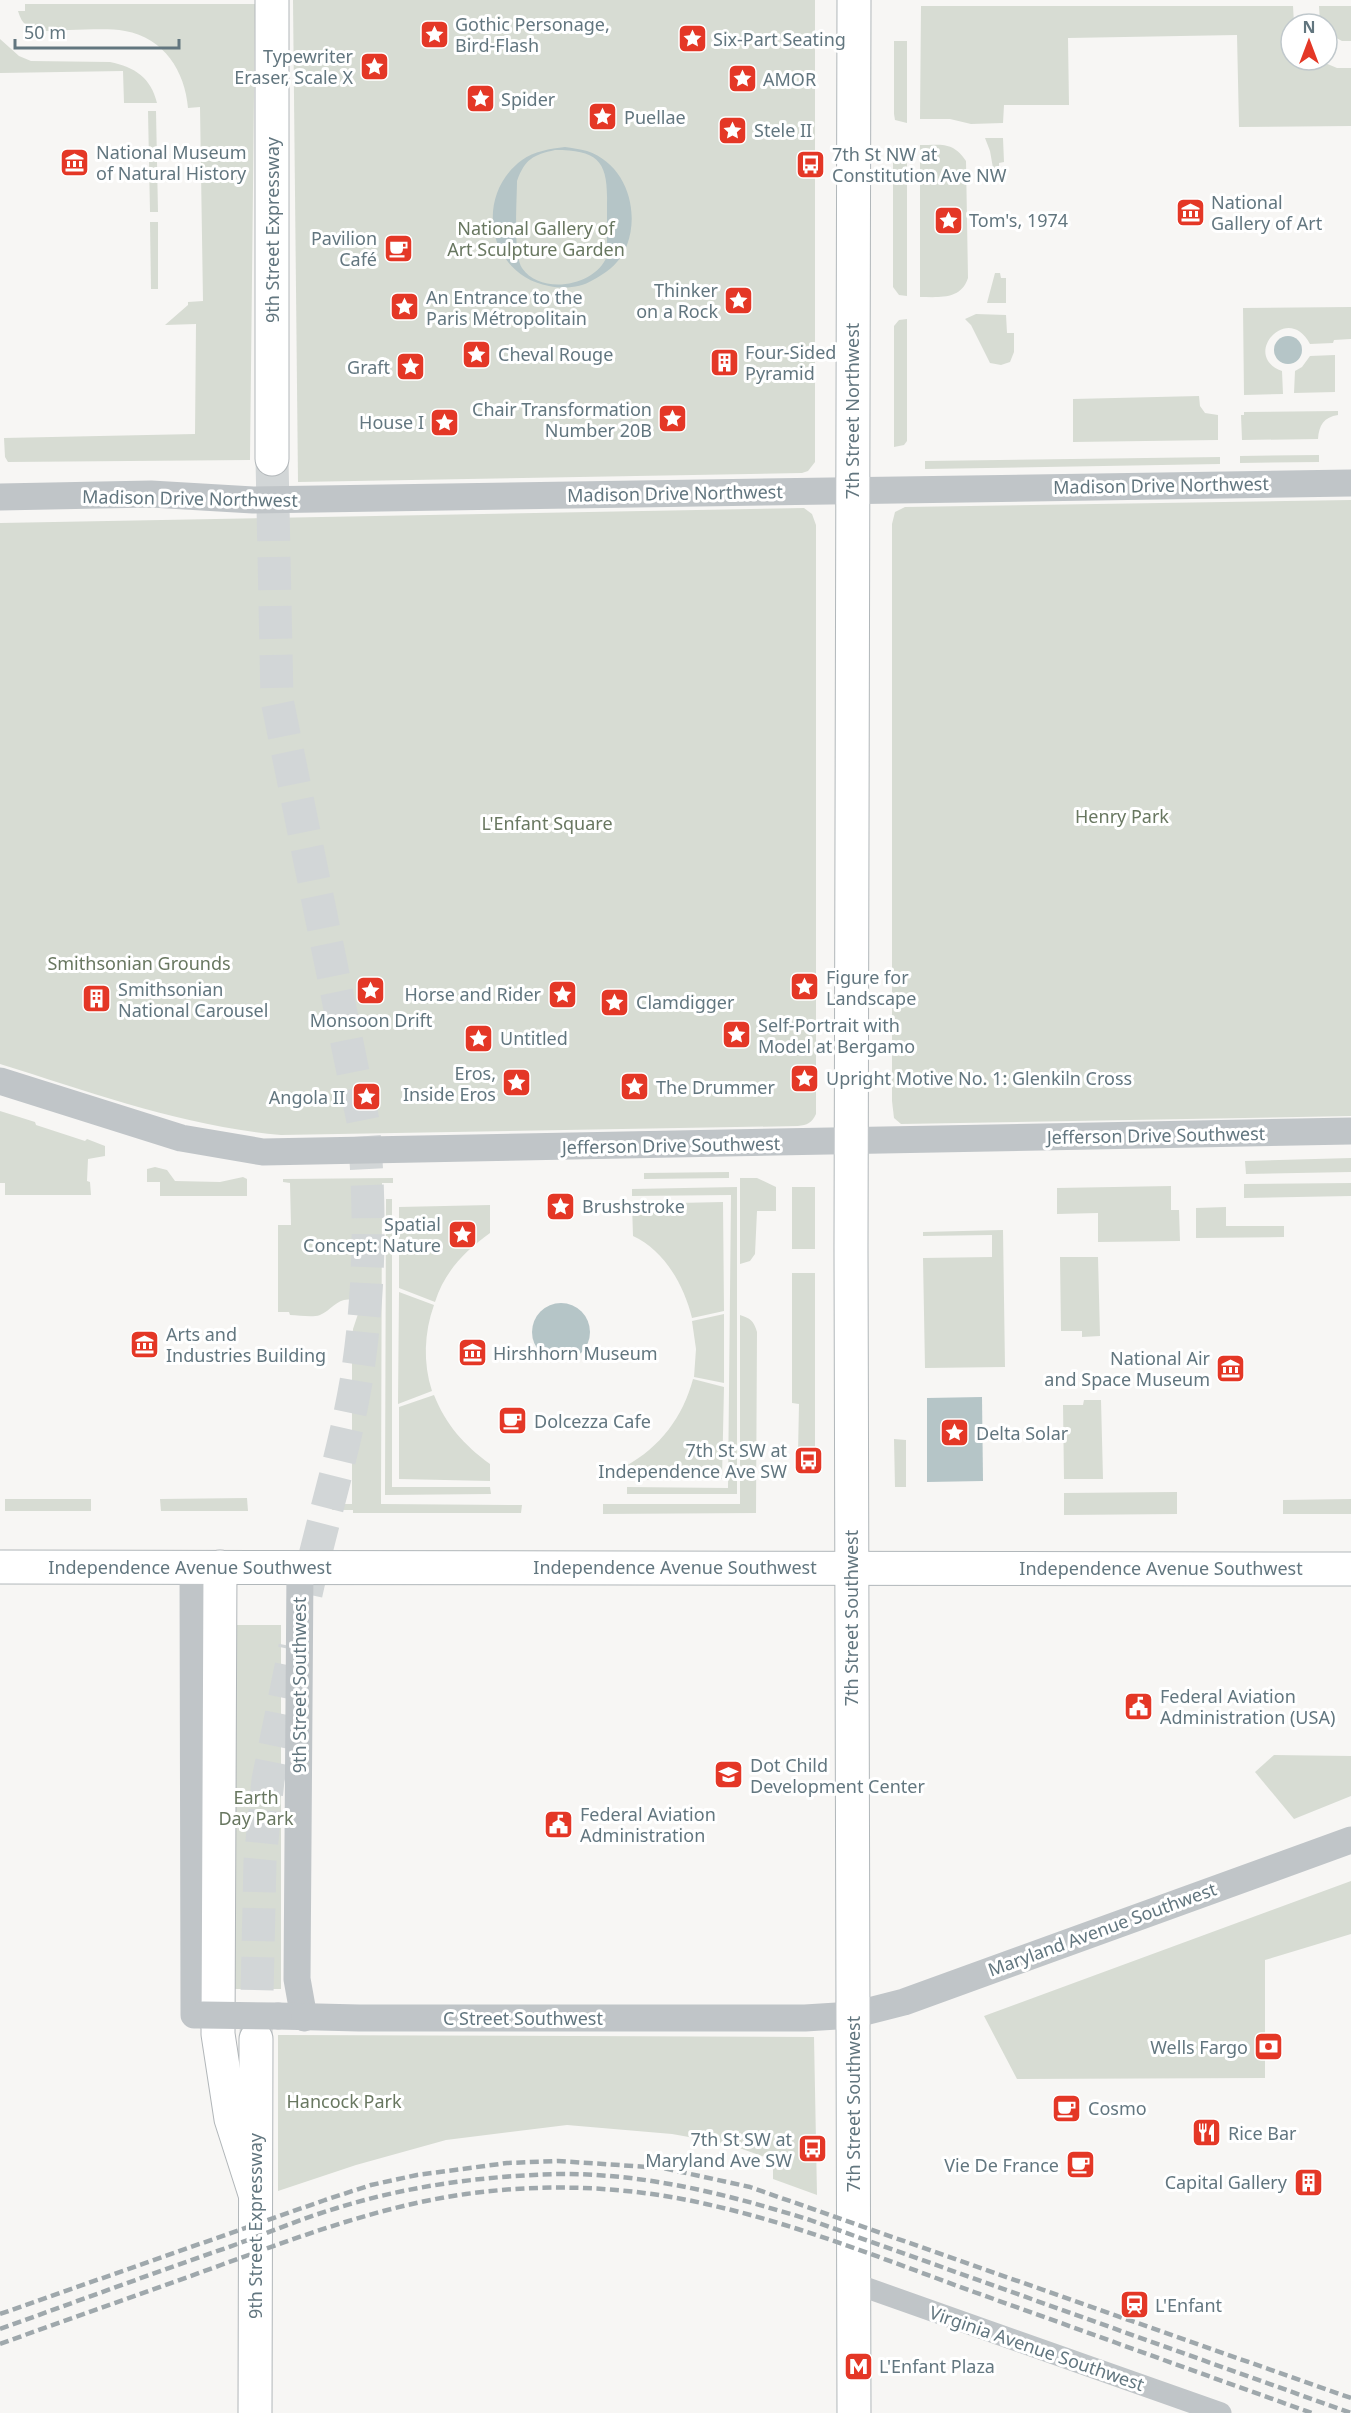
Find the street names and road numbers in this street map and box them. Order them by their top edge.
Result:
street label: 9th Street Expressway [260,136,284,323]
street label: 7th Street Northwest [840,322,864,499]
street label: Madison Drive Northwest [1053,471,1270,499]
street label: Madison Drive Northwest [567,479,784,507]
street label: Madison Drive Northwest [82,484,299,512]
street label: Jefferson Drive Southwest [1045,1121,1266,1149]
street label: Jefferson Drive Southwest [560,1131,781,1159]
street label: 7th Street Southwest [839,1529,863,1706]
street label: Independence Avenue Southwest [48,1555,332,1579]
street label: Independence Avenue Southwest [533,1555,817,1579]
street label: Independence Avenue Southwest [1019,1556,1303,1580]
street label: 9th Street Southwest [287,1596,311,1773]
street label: Maryland Avenue Southwest [984,1876,1220,1982]
street label: C Street Southwest [443,2006,603,2030]
street label: 7th Street Southwest [841,2015,865,2192]
street label: 9th Street Expressway [243,2132,267,2319]
street label: Virginia Avenue Southwest [926,2300,1148,2396]

